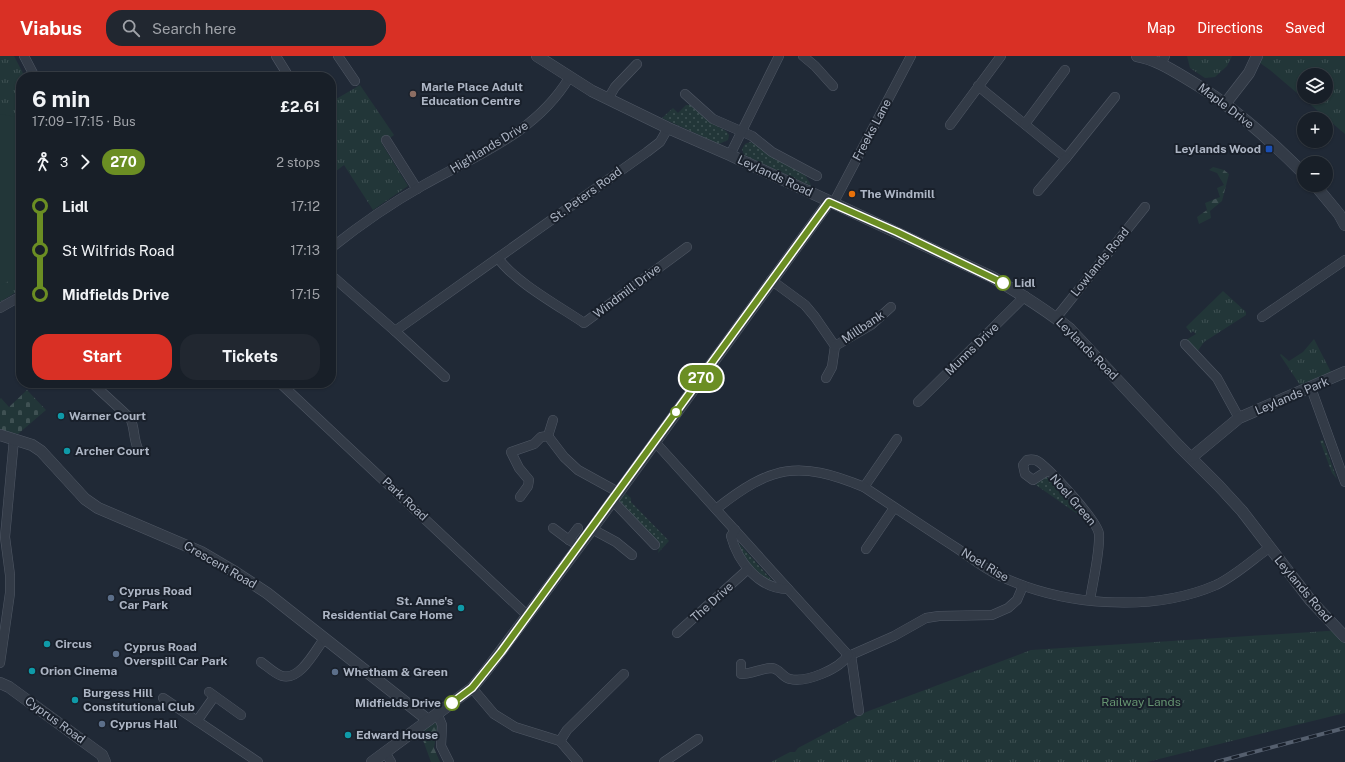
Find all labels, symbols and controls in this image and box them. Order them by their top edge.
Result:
search box [106,10,386,46]
text: Viabus [20,17,82,39]
icon: search [120,17,142,39]
text: Search here [152,20,236,37]
text: Map [1147,20,1175,36]
text: Directions [1197,20,1263,36]
text: Saved [1285,20,1325,36]
map controls [1297,68,1333,192]
button: layers [1297,68,1333,104]
place label: Marle Place Adult Education Centre [421,80,523,108]
street label: Maple Drive [1195,81,1257,132]
text: 6 min [32,86,90,112]
marker: Marle Place Adult Education Centre [408,89,418,99]
street label: Freeks Lane [850,97,894,163]
text: £2.61 [280,98,320,115]
button: + [1297,112,1333,148]
text: 17:09 – 17:15 · Bus [32,114,136,129]
street label: Highlands Drive [447,118,531,176]
place label: Leylands Wood [1175,142,1261,156]
marker: Leylands Wood [1264,144,1274,154]
icon: walk [32,151,54,173]
icon: forward [74,151,96,173]
street label: Leylands Road [735,152,815,200]
text: 270 [110,154,137,170]
text: 3 [60,155,68,170]
text: 2 stops [276,155,320,170]
button: − [1297,156,1333,192]
street label: St. Peters Road [547,164,625,226]
place label: The Windmill [860,187,935,201]
marker: The Windmill [847,189,857,199]
text: Lidl [62,198,89,215]
text: 17:12 [291,199,320,214]
street label: Lowlands Road [1068,225,1132,299]
text: St Wilfrids Road [62,242,174,259]
text: 17:13 [290,243,320,258]
street label: Windmill Drive [591,261,664,321]
marker: Lidl [995,275,1011,291]
place label: Lidl [1014,276,1035,290]
text: Midfields Drive [62,286,170,303]
text: 17:15 [290,287,320,302]
street label: Millbank [839,308,887,346]
street label: Leylands Road [1053,315,1121,383]
street label: Munns Drive [942,320,1002,378]
button: Start [32,334,172,380]
button: Tickets [180,334,320,380]
line badge: 270 [678,365,724,391]
text: 270 [688,370,714,386]
street label: Leylands Park [1253,374,1331,418]
unlabelled marker [670,406,682,418]
place label: Warner Court [69,409,146,423]
marker: Warner Court [56,411,66,421]
place label: Archer Court [75,444,149,458]
marker: Archer Court [62,446,72,456]
street label: Noel Green [1047,472,1099,528]
street label: Park Road [379,474,431,524]
street label: Crescent Road [181,539,259,591]
street label: Noel Rise [959,545,1011,585]
street label: Leylands Road [1271,553,1335,625]
street label: The Drive [688,579,736,625]
place label: Cyprus Road Car Park [119,584,192,612]
marker: Cyprus Road Car Park [106,593,116,603]
place label: St. Anne's Residential Care Home [322,594,453,622]
marker: St. Anne's Residential Care Home [456,603,466,613]
place label: Circus [55,637,92,651]
marker: Circus [42,639,52,649]
place label: Cyprus Road Overspill Car Park [124,640,228,668]
marker: Cyprus Road Overspill Car Park [111,649,121,659]
place label: Orion Cinema [40,664,117,678]
place label: Whetham & Green [343,665,448,679]
marker: Orion Cinema [27,666,37,676]
marker: Whetham & Green [330,667,340,677]
place label: Burgess Hill Constitutional Club [83,686,195,714]
street label: Cyprus Road [22,694,88,746]
marker: Burgess Hill Constitutional Club [70,695,80,705]
marker: Midfields Drive [444,695,460,711]
park label: Railway Lands [1101,695,1181,709]
place label: Midfields Drive [355,696,441,710]
place label: Cyprus Hall [110,717,177,731]
marker: Cyprus Hall [97,719,107,729]
place label: Edward House [356,728,438,742]
marker: Edward House [343,730,353,740]

